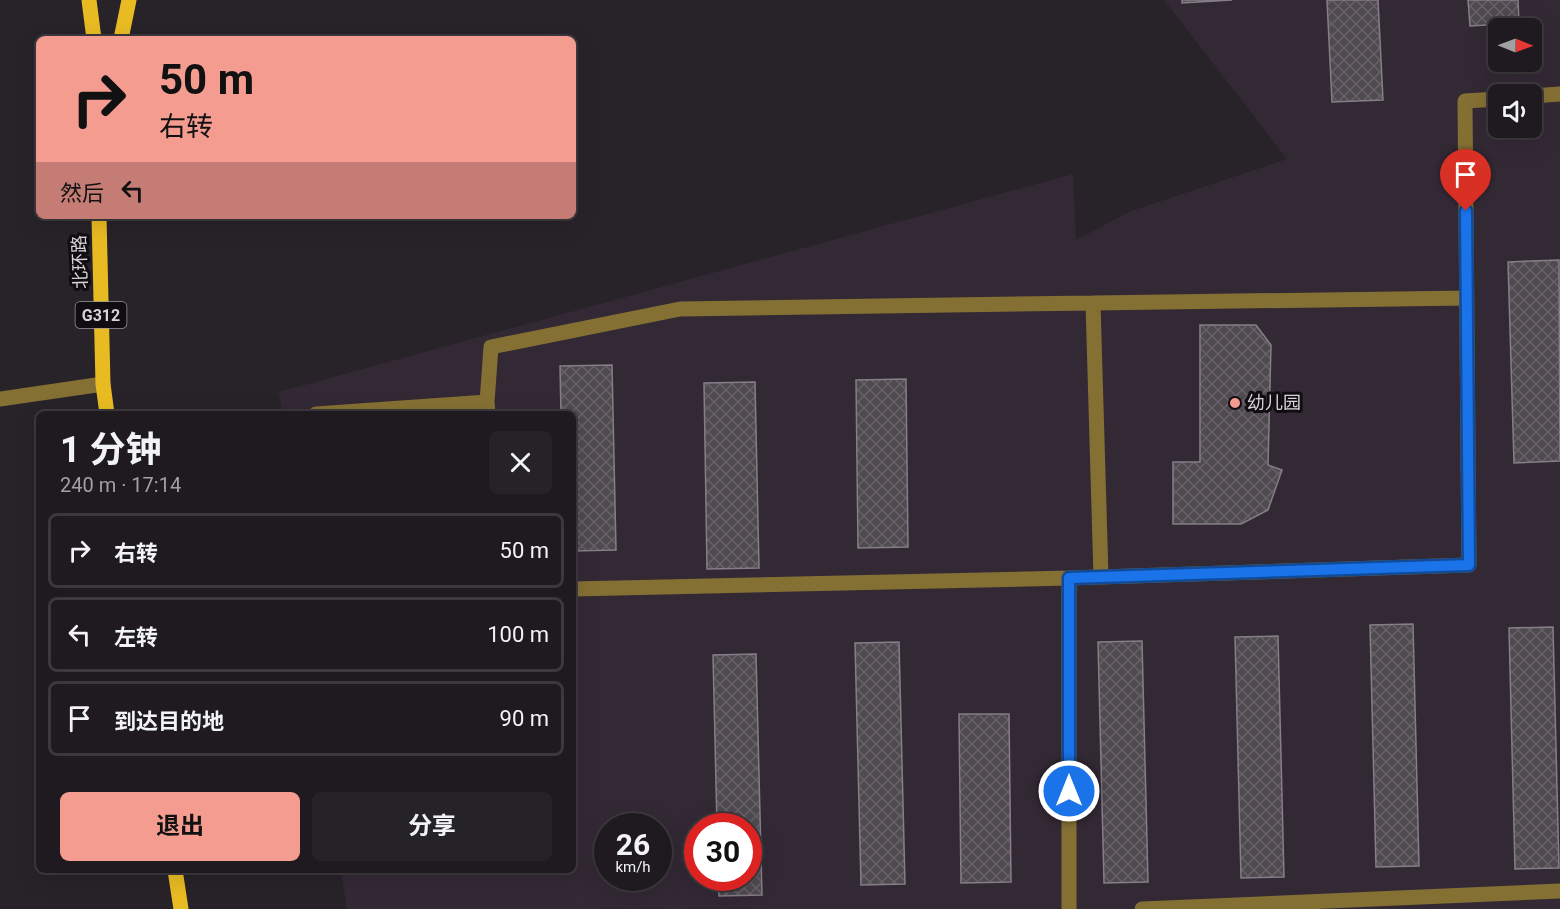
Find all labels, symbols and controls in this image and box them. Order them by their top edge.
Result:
north arrow [1488,18,1542,72]
map controls [1488,18,1542,138]
text: 50 m [159,55,254,104]
icon: right [60,60,138,138]
button: sound [1488,84,1542,138]
text: 右转 [159,111,213,143]
pin [1440,149,1491,211]
icon: arrive [1449,158,1482,191]
icon: left [116,174,149,207]
text: 然后 [60,181,104,206]
street label: 北环路 [68,235,91,289]
road number: G312 [76,302,126,328]
place label: 幼儿园 [1247,392,1301,413]
marker: 幼儿园 [1228,396,1242,410]
text: 1 分钟 [60,429,162,471]
button: close [489,431,552,494]
text: 240 m · 17:14 [60,473,181,497]
icon: right [63,534,96,567]
text: 50 m [500,538,549,563]
text: 右转 [114,541,158,566]
icon: left [63,618,96,651]
text: 100 m [487,622,549,647]
text: 左转 [114,625,158,650]
icon: arrive [63,702,96,735]
text: 90 m [500,706,549,731]
text: 到达目的地 [114,709,224,734]
position arrow [1037,759,1101,823]
button: 退出 [60,792,300,861]
button: 分享 [312,792,552,861]
speed limit sign: 30 [684,813,762,891]
text: 26 [616,827,650,862]
text: km/h [615,858,651,876]

